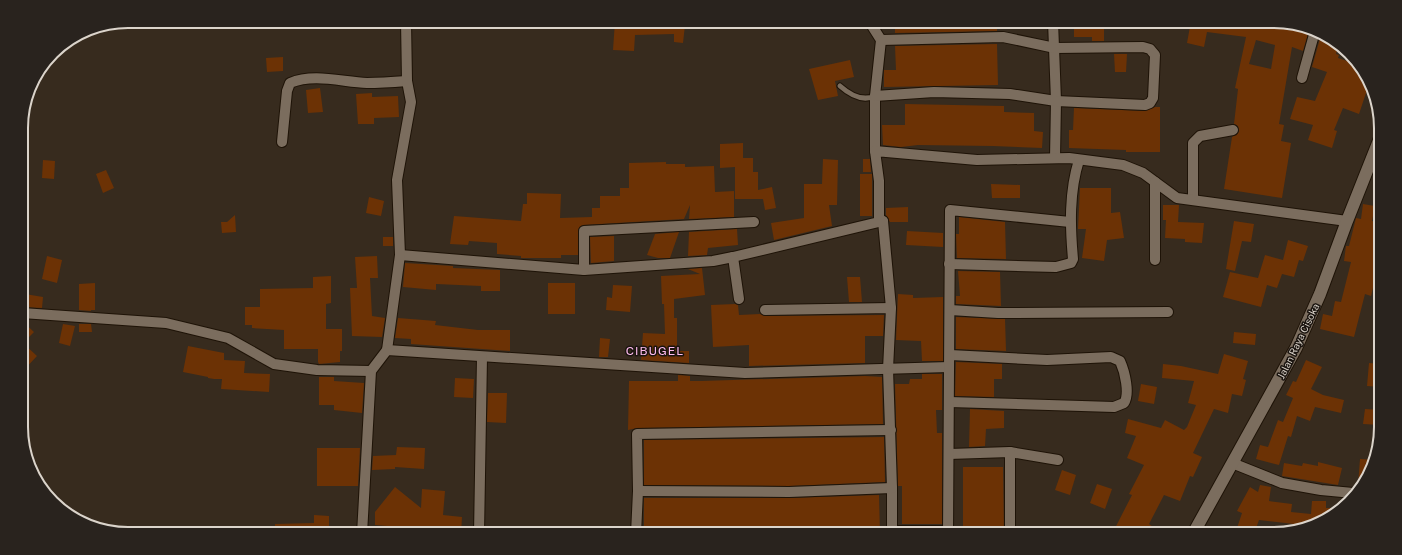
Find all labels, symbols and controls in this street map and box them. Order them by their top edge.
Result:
street label: Jalan Raya Cisoka [1275,301,1321,381]
district label: CIBUGEL [626,344,684,358]

